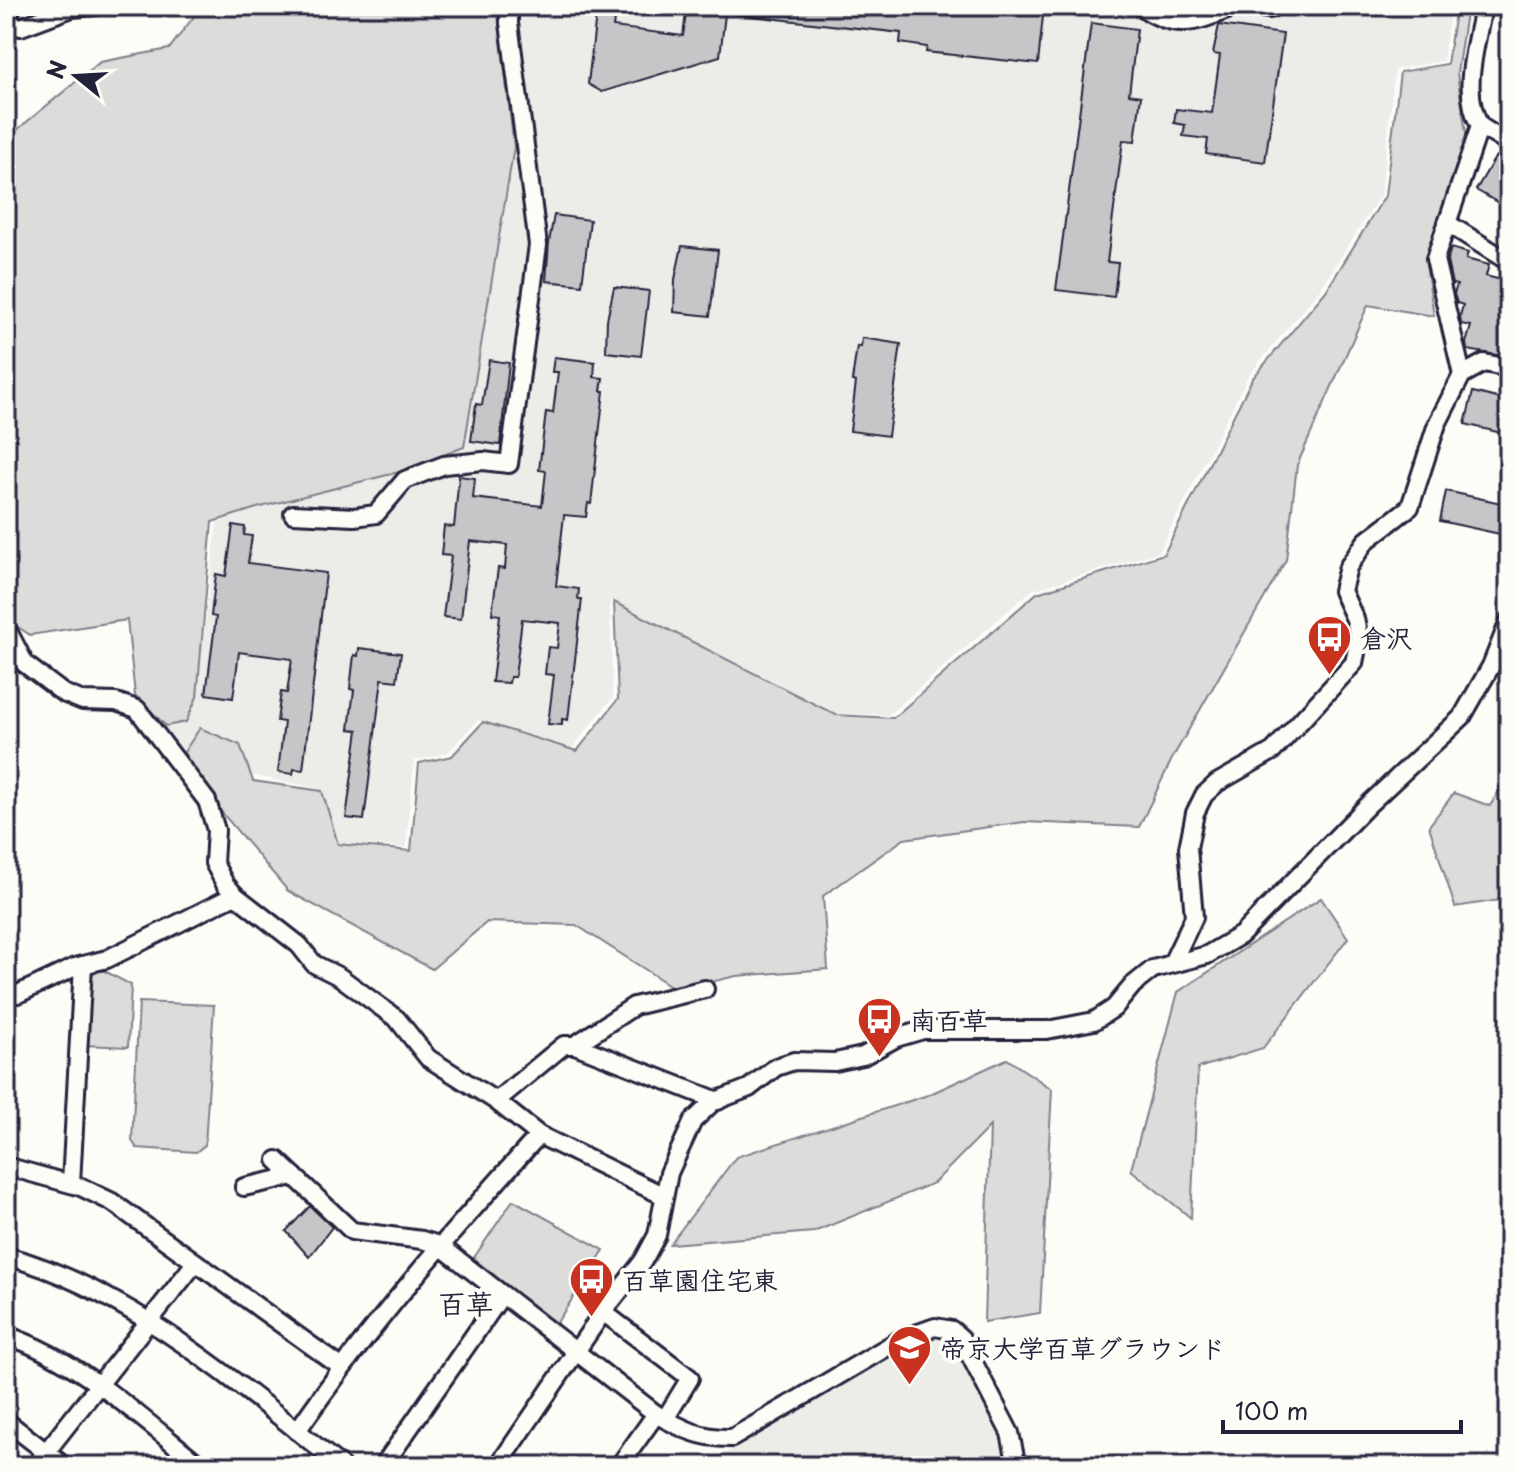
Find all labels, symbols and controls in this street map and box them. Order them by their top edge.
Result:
north arrow [36,36,116,116]
text: N [37,56,74,83]
bus stop icon: 倉沢 [1305,613,1353,676]
place label: 倉沢 [1360,618,1412,657]
bus stop icon: 南百草 [855,995,903,1058]
place label: 南百草 [910,1000,988,1039]
bus stop icon: 百草園住宅東 [567,1255,615,1318]
place label: 百草園住宅東 [622,1260,778,1299]
district label: 百草 [438,1281,494,1324]
school or university icon: 帝京大学百草グラウンド [885,1323,933,1386]
place label: 帝京大学百草グラウンド [940,1328,1226,1367]
scale bar [1223,1384,1461,1434]
text: 100 m [1235,1392,1308,1428]

